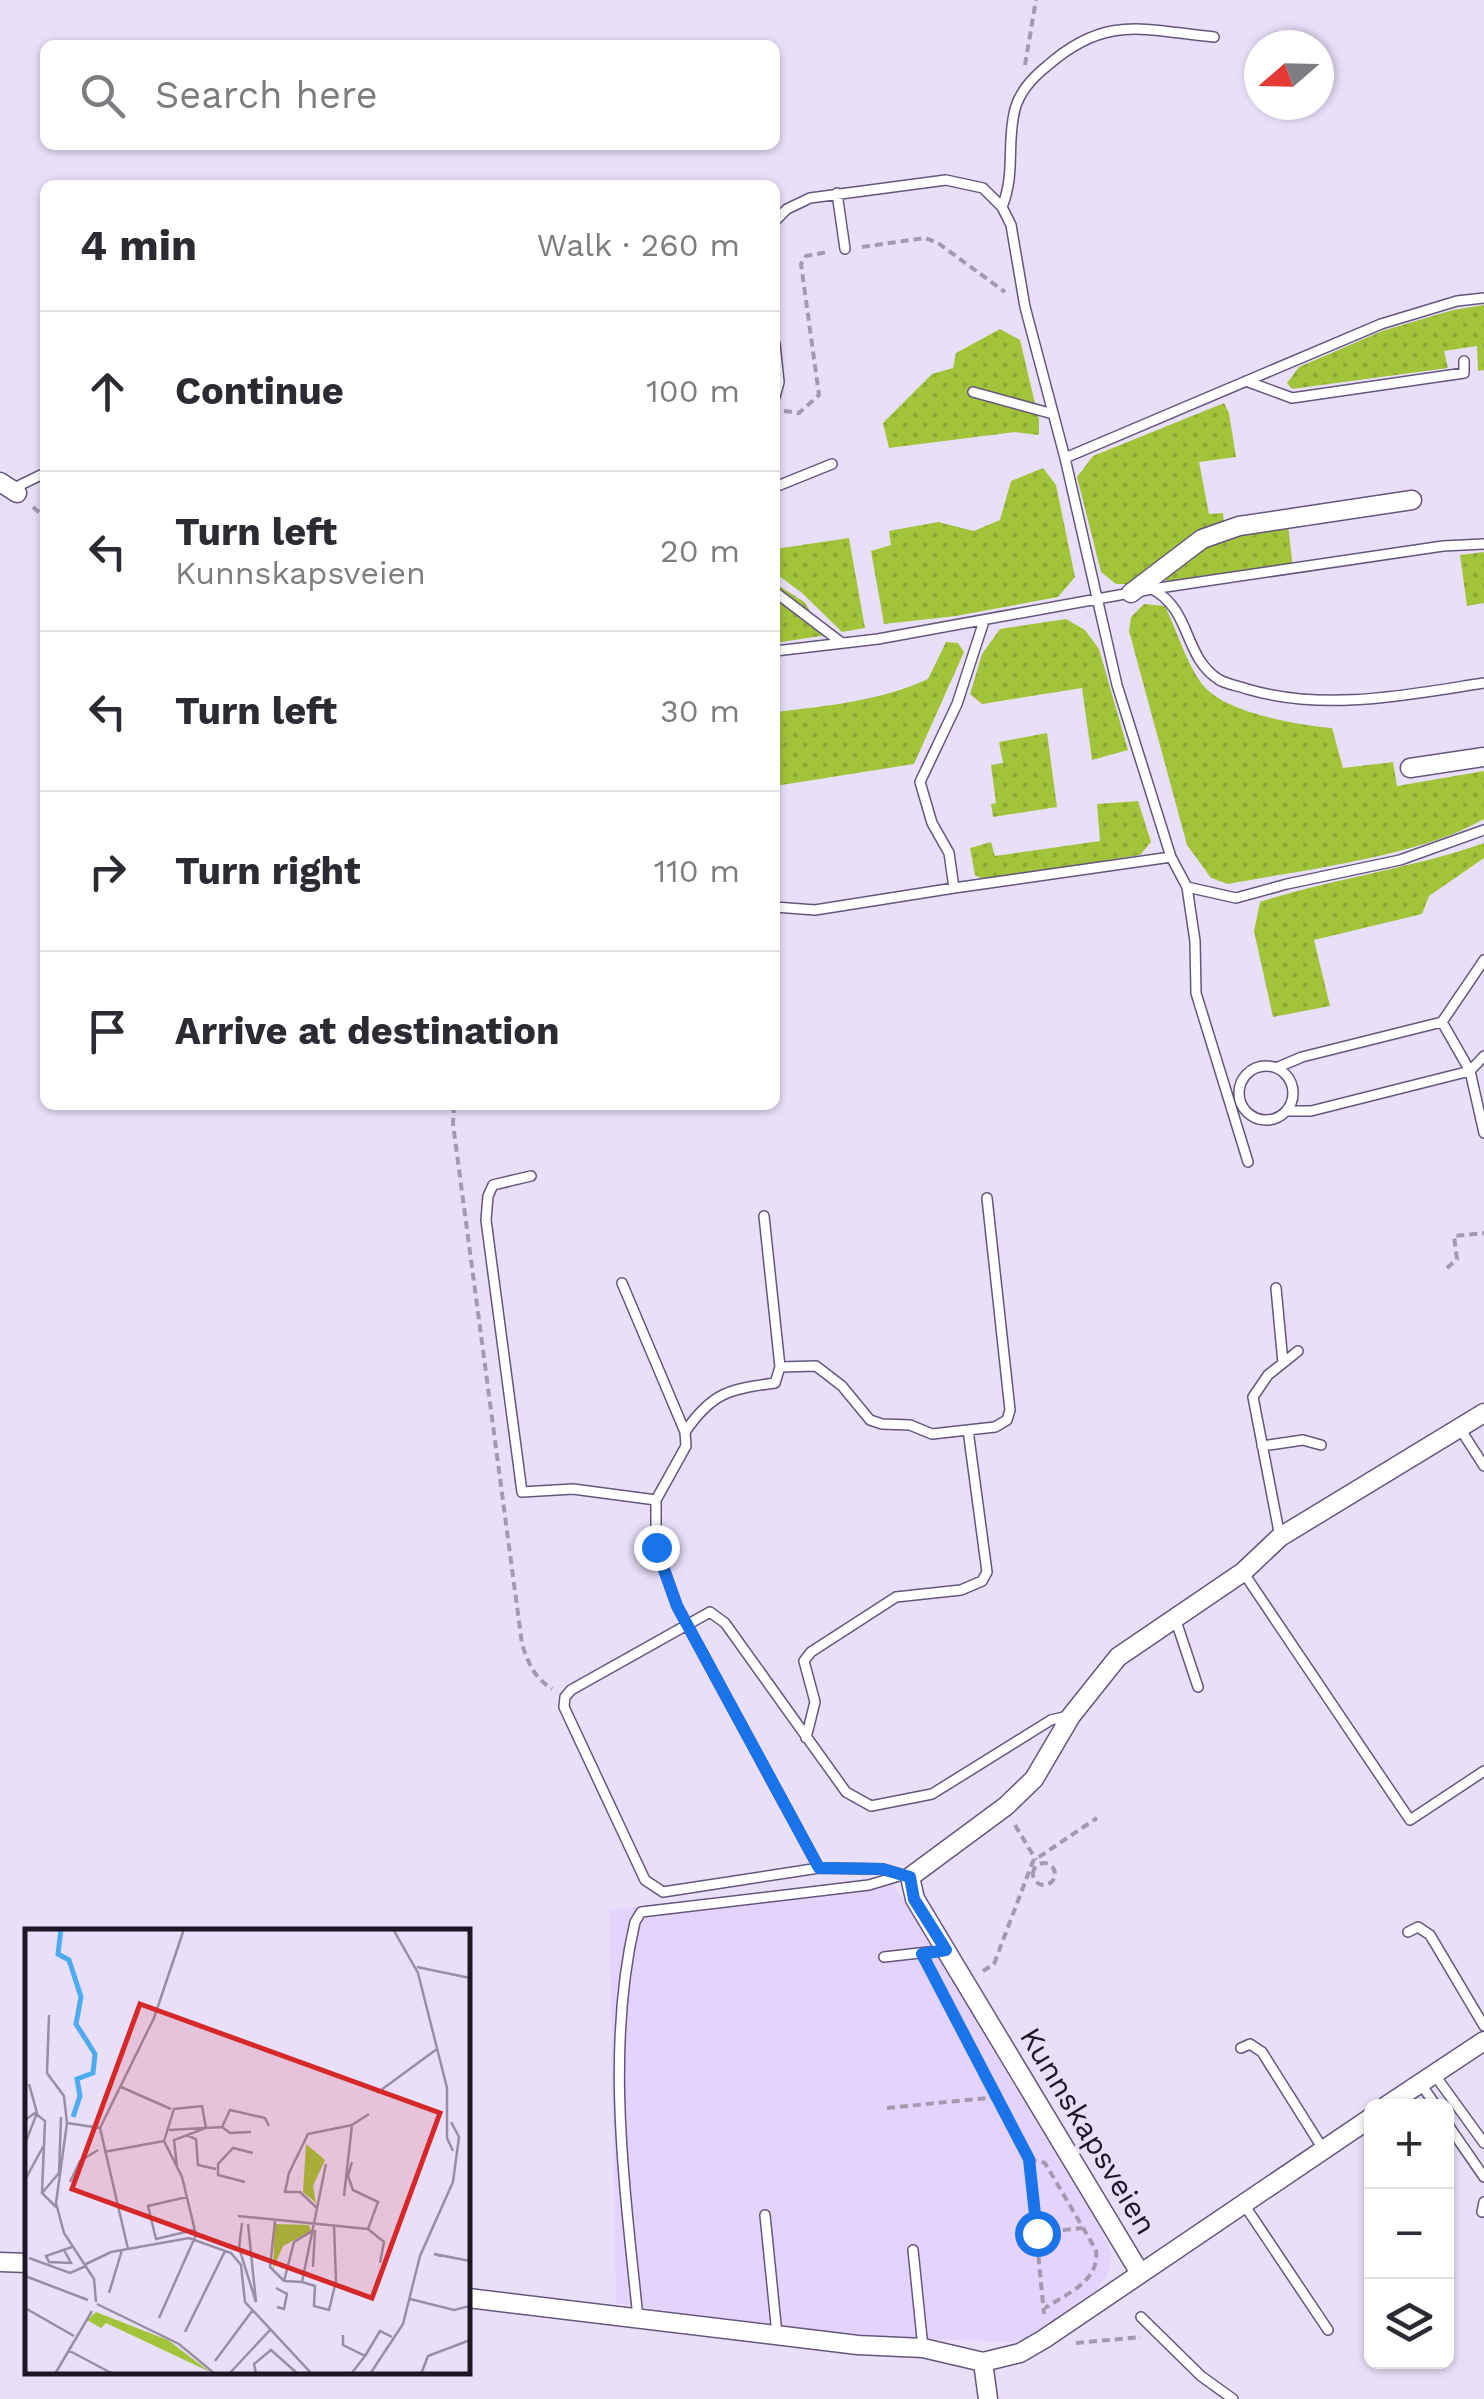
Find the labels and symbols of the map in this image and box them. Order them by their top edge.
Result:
north arrow [1244,30,1334,120]
route end [634,1525,680,1571]
inset map [25,1929,470,2374]
street label: Kunnskapsveien [1013,2021,1164,2241]
route start [1015,2211,1061,2257]

